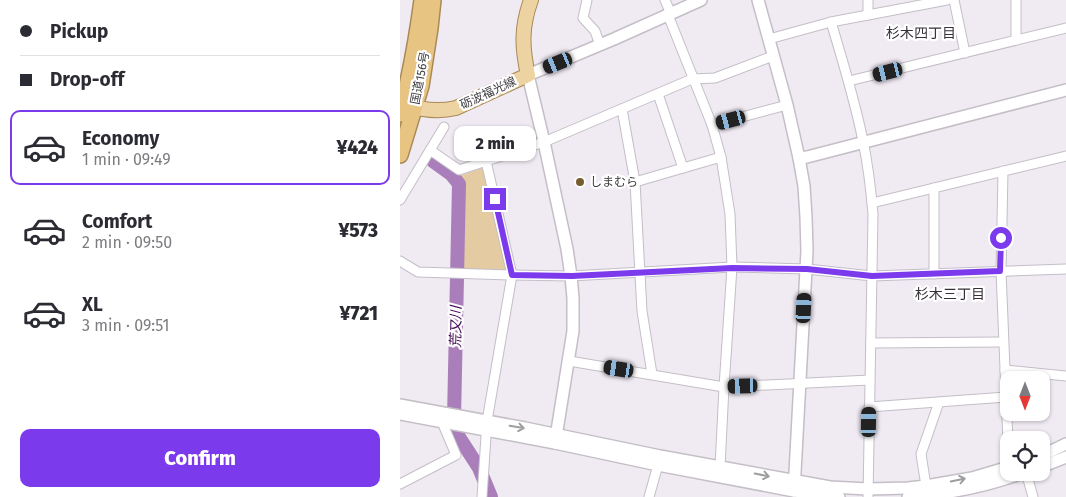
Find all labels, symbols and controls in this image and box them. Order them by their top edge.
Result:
text: Pickup [50,20,108,43]
district label: 杉木四丁目 [886,25,956,42]
street label: 国道156号 [408,50,432,106]
car [541,50,574,76]
car [871,61,904,83]
text: Drop-off [50,68,124,91]
street label: 砺波福光線 [458,74,518,112]
car [714,109,747,131]
icon: car [22,125,67,170]
callout: 2 min [454,126,536,162]
text: Economy [82,127,159,150]
text: 2 min [475,134,515,153]
text: ¥424 [337,136,378,159]
text: 1 min · 09:49 [82,150,171,169]
place label: しまむら [590,175,638,189]
marker: しまむら [574,176,586,188]
route end [484,188,506,210]
icon: car [22,208,67,253]
text: Comfort [82,210,152,233]
text: ¥573 [338,219,378,242]
route start [990,227,1012,249]
text: 2 min · 09:50 [82,233,172,252]
district label: 杉木三丁目 [915,286,985,303]
icon: car [22,291,67,336]
text: XL [82,293,103,316]
car [795,293,812,323]
text: ¥721 [340,302,378,325]
water label: 荒又川 [447,304,465,348]
text: 3 min · 09:51 [82,316,169,335]
car [603,359,634,379]
north arrow [1000,371,1050,421]
map controls [1000,371,1050,481]
car [727,378,758,394]
car [861,407,876,437]
one-way arrow [508,422,524,432]
button: Confirm [20,429,380,487]
button: locate [1000,431,1050,481]
one-way arrow [754,470,770,480]
one-way arrow [950,475,966,485]

